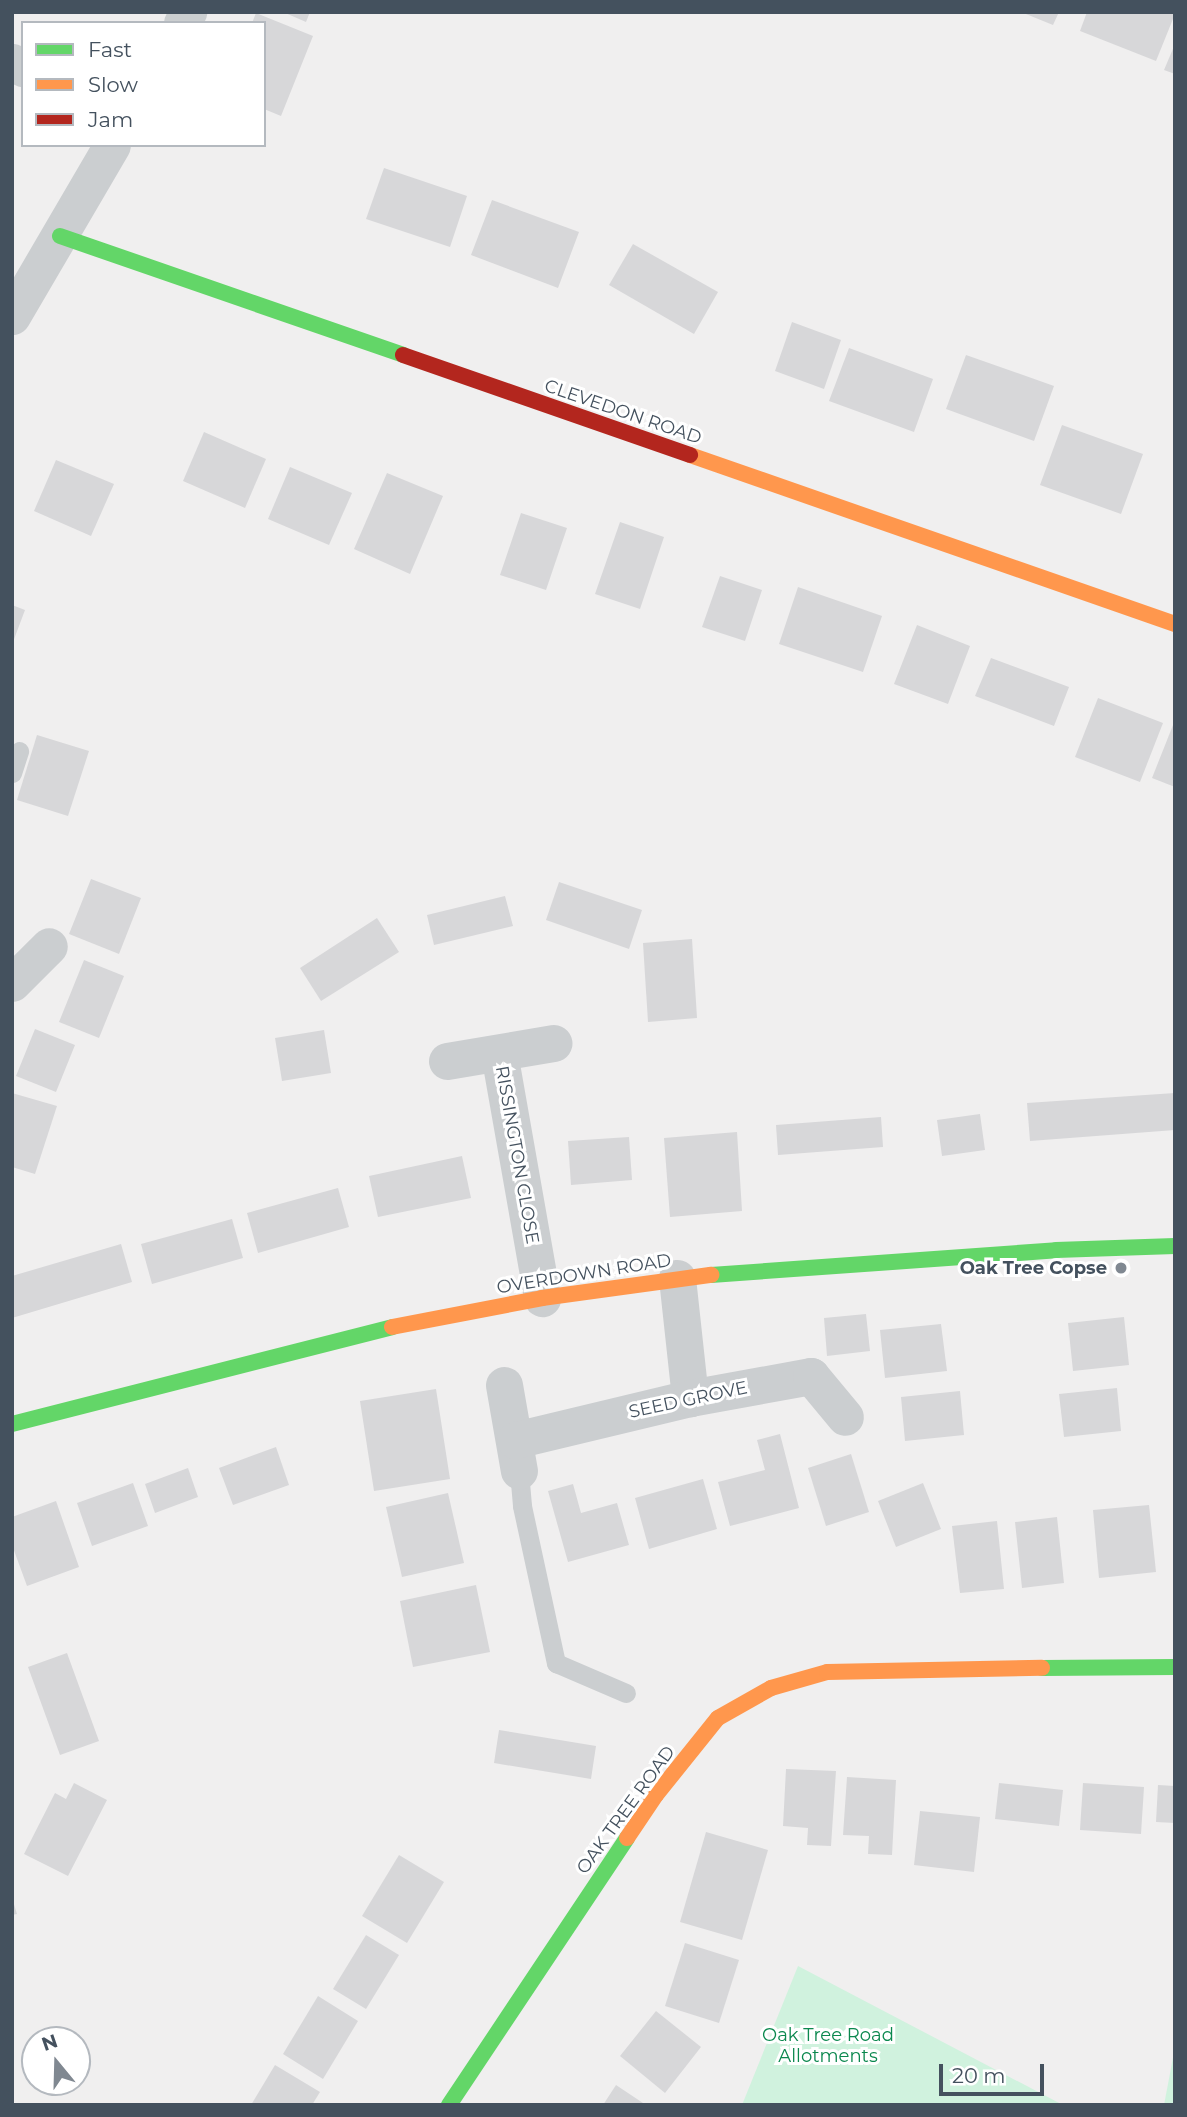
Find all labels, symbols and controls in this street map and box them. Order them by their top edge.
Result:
legend [21,21,266,147]
text: Fast [88,37,132,62]
text: Slow [88,72,138,97]
text: Jam [88,107,133,132]
street label: CLEVEDON ROAD [542,375,704,449]
street label: RISSINGTON CLOSE [491,1064,543,1246]
street label: OVERDOWN ROAD [495,1250,673,1298]
place label: Oak Tree Copse [960,1257,1107,1279]
marker: Oak Tree Copse [1113,1260,1129,1276]
street label: SEED GROVE [627,1377,749,1423]
street label: OAK TREE ROAD [572,1742,680,1878]
park label: Oak Tree Road Allotments [762,2025,894,2068]
north arrow [21,2026,91,2096]
text: N [39,2029,61,2056]
scale bar [942,2050,1047,2094]
text: 20 m [952,2063,1006,2088]

